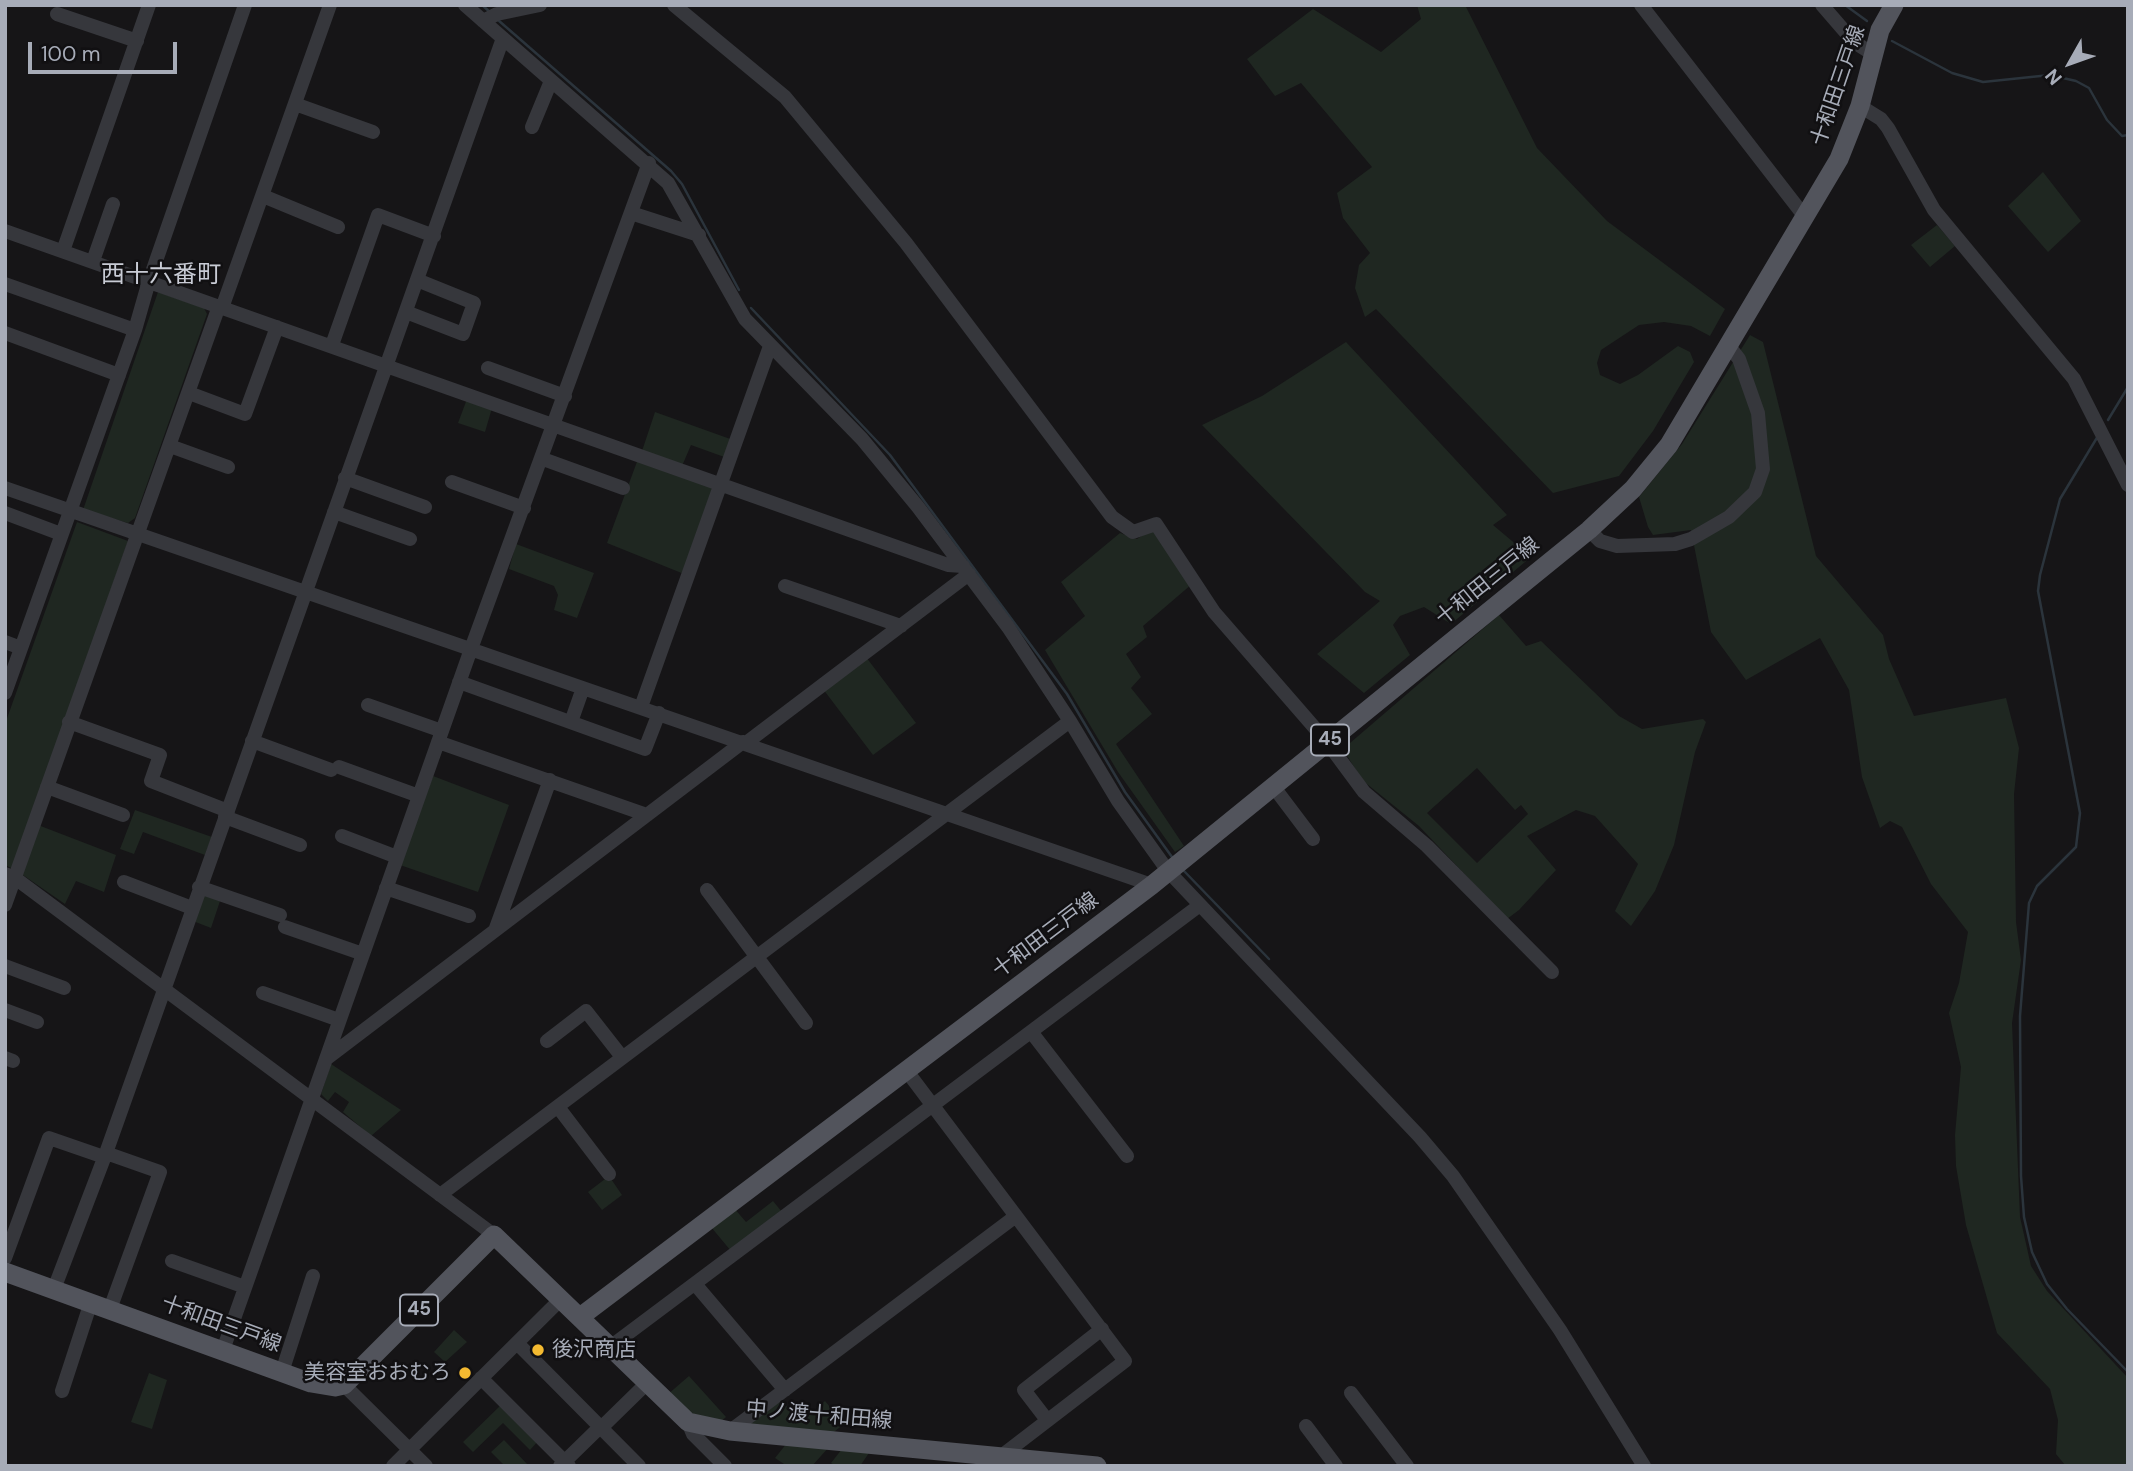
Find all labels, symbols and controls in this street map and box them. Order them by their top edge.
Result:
street label: 十和田三戸線 [1807,22,1871,150]
scale bar [32,28,180,72]
north arrow [2035,28,2105,98]
text: 100 m [41,40,101,68]
text: N [2040,63,2068,90]
district label: 西十六番町 [101,262,221,290]
street label: 十和田三戸線 [1431,533,1545,631]
road number: 45 [1311,724,1349,755]
street label: 十和田三戸線 [988,888,1104,984]
street label: 十和田三戸線 [157,1292,285,1358]
road number: 45 [400,1294,438,1326]
place label: 後沢商店 [552,1337,636,1363]
marker: 後沢商店 [530,1342,546,1358]
place label: 美容室おおむろ [304,1360,451,1386]
marker: 美容室おおむろ [457,1365,473,1381]
street label: 中ノ渡十和田線 [745,1397,893,1435]

